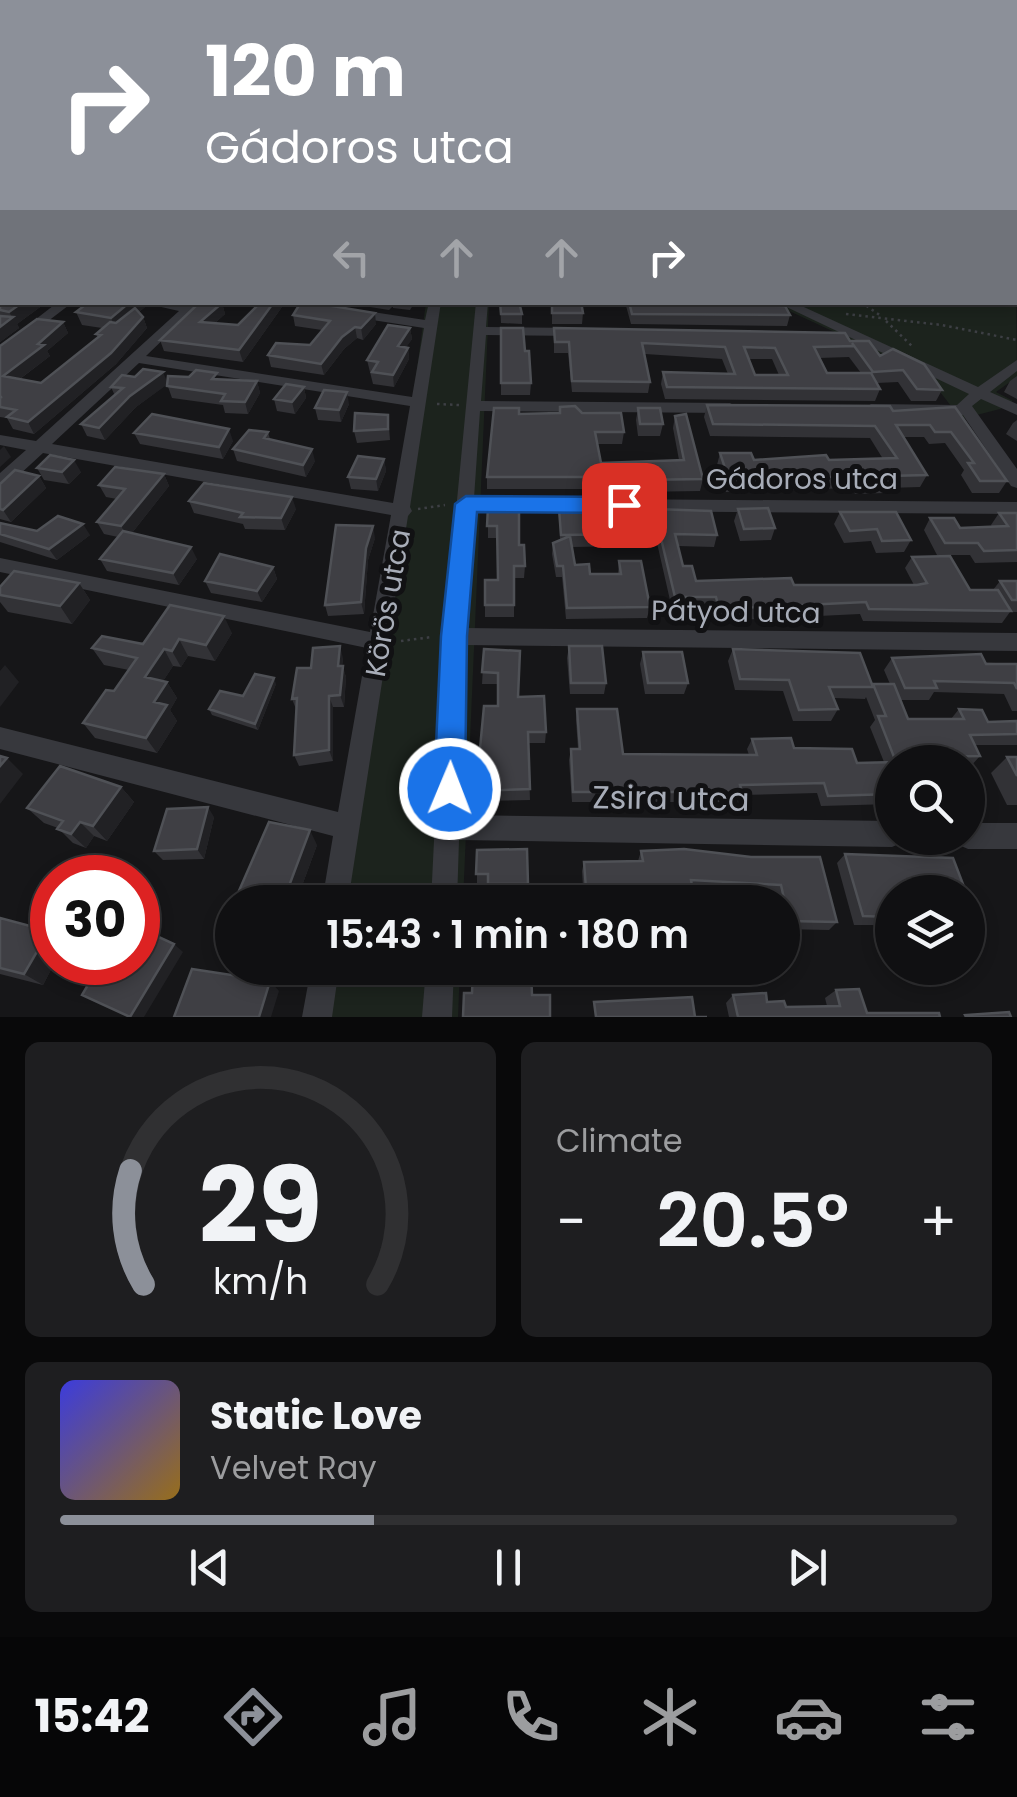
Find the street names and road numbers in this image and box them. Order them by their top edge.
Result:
street label: Gádoros utca [706,460,898,499]
street label: Körös utca [356,526,420,680]
street label: Pátyod utca [651,591,821,633]
street label: Zsira utca [592,774,750,822]

